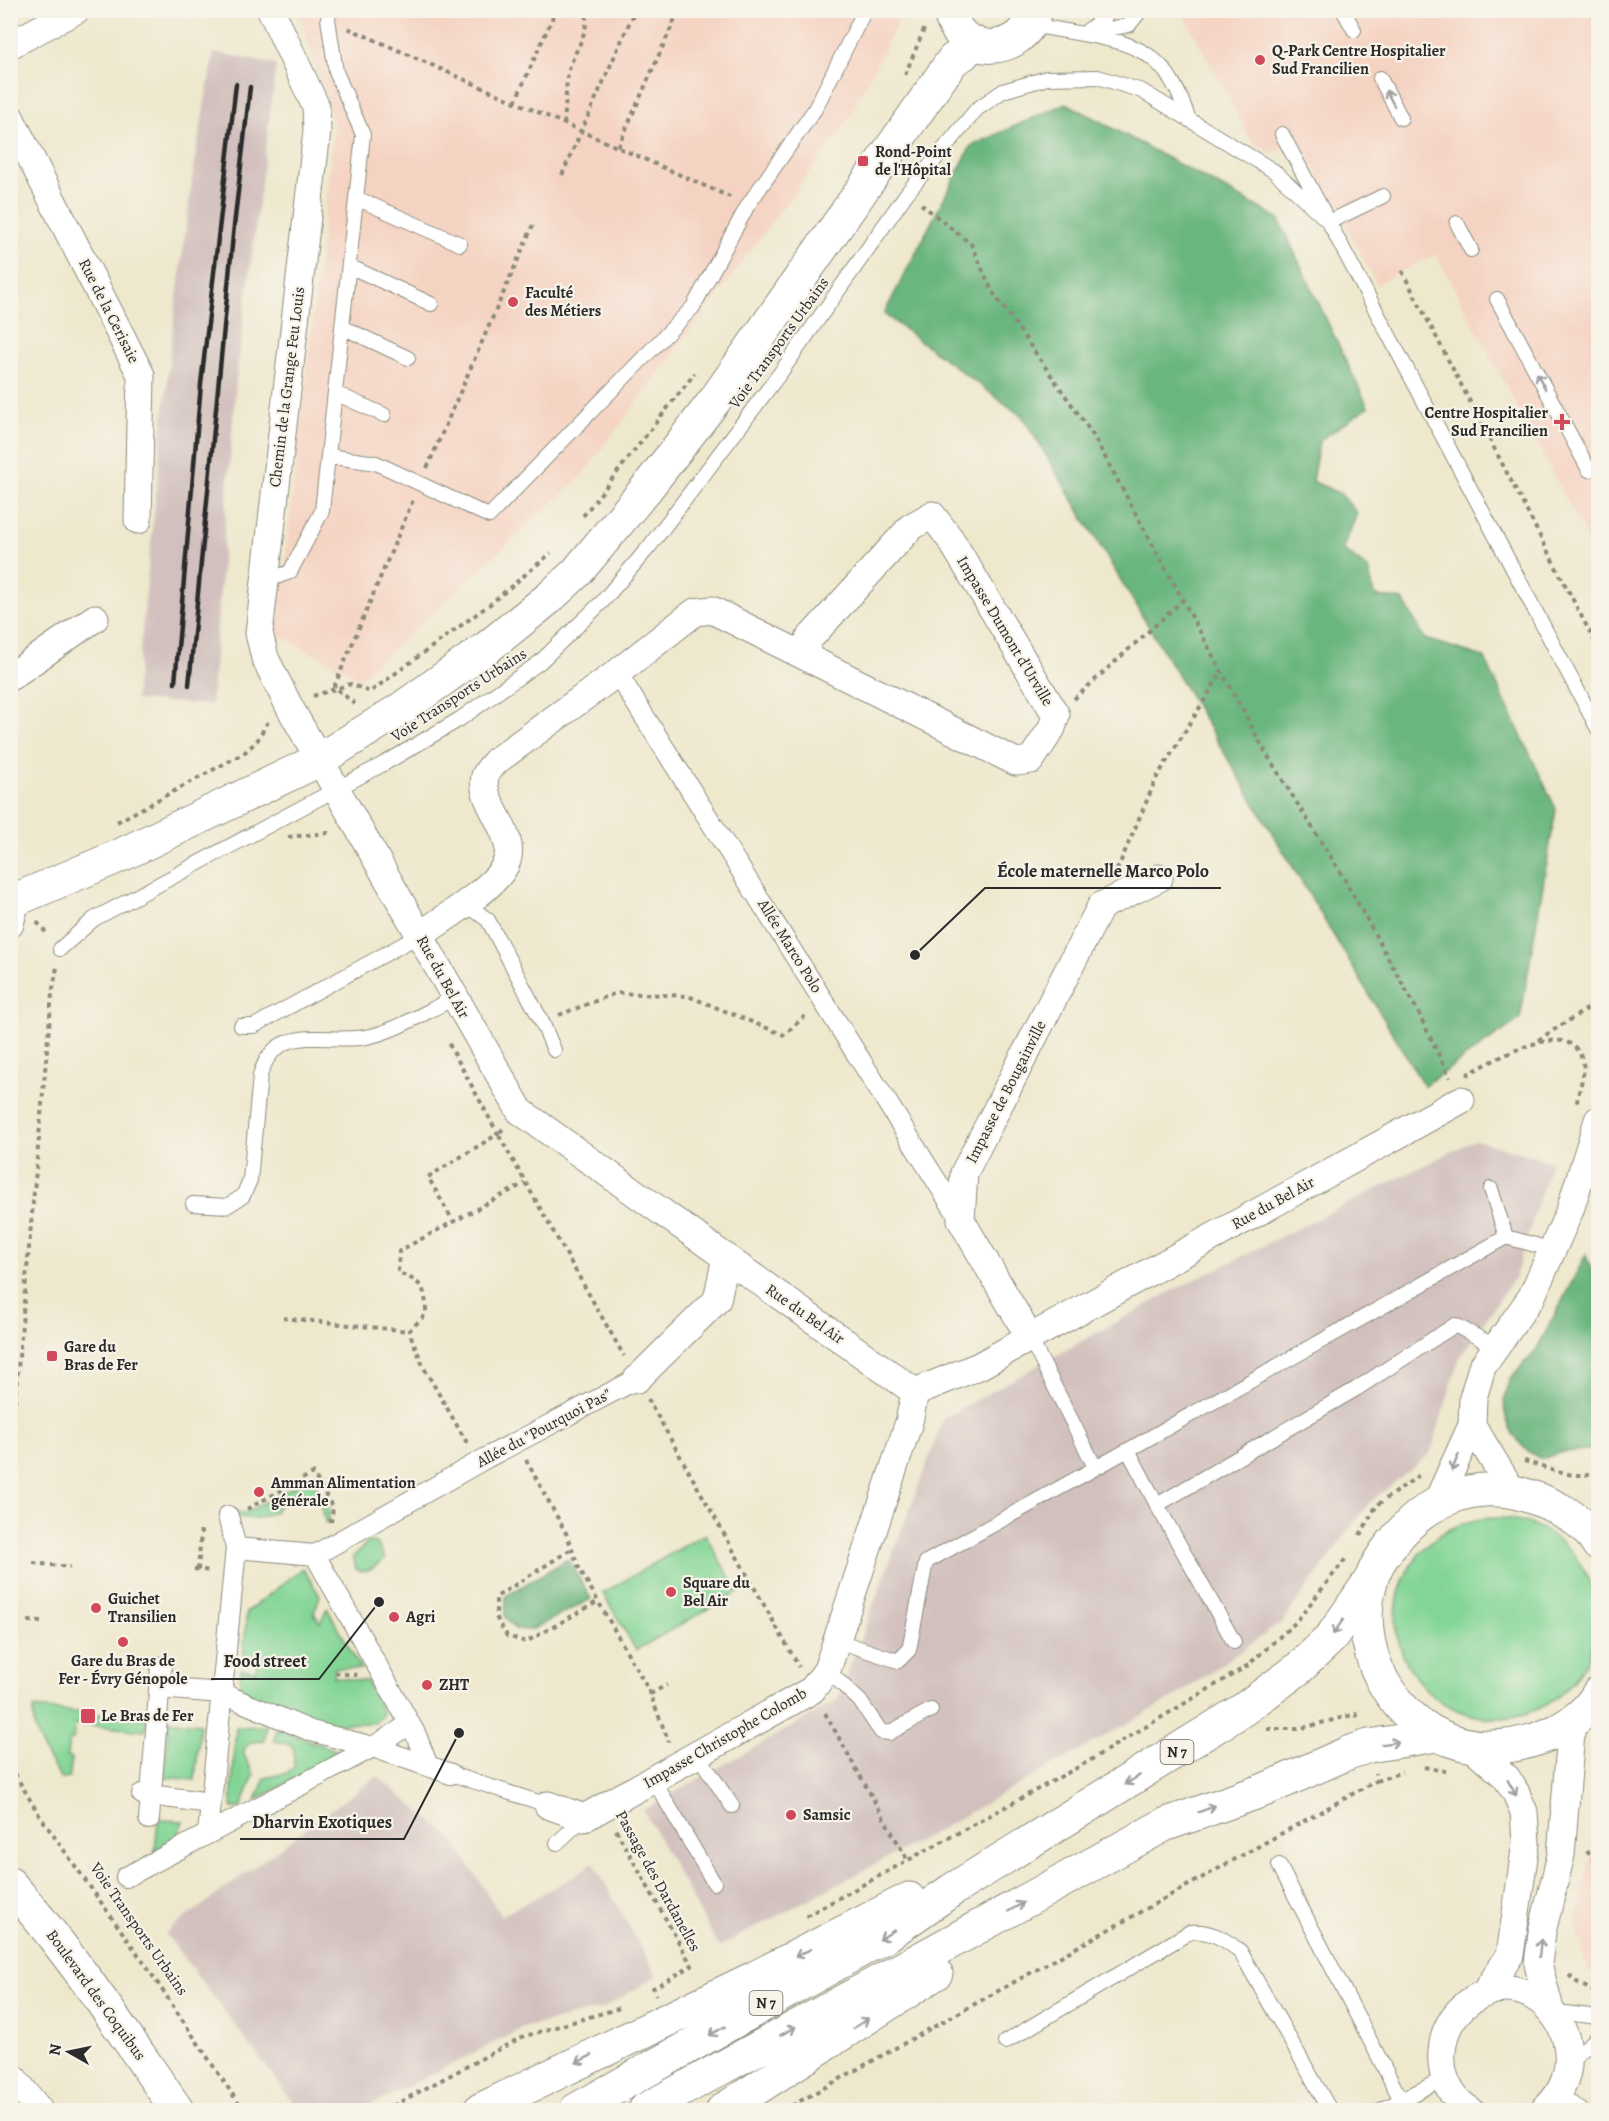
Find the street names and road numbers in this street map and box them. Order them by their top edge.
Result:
street label: Rue de la Cerisaie [73,255,145,367]
street label: Voie Transports Urbains [723,273,834,414]
street label: Chemin de la Grange Feu Louis [264,285,310,489]
street label: Impasse Dumont d'Urville [951,552,1059,710]
street label: Voie Transports Urbains [386,643,531,748]
street label: Allée Marco Polo [752,894,828,997]
street label: Rue du Bel Air [411,931,475,1023]
street label: Impasse de Bougainville [960,1017,1052,1167]
street label: Rue du Bel Air [1227,1171,1319,1235]
street label: Rue du Bel Air [761,1279,849,1349]
street label: Allée du "Pourquoi Pas" [472,1383,615,1473]
street label: Impasse Christophe Colomb [639,1682,811,1794]
road number: N 7 [1160,1740,1194,1764]
street label: Passage des Dardanelles [610,1807,706,1955]
street label: Voie Transports Urbains [84,1857,193,2000]
street label: Boulevard des Coquibus [41,1925,151,2065]
road number: N 7 [750,1991,783,2015]

